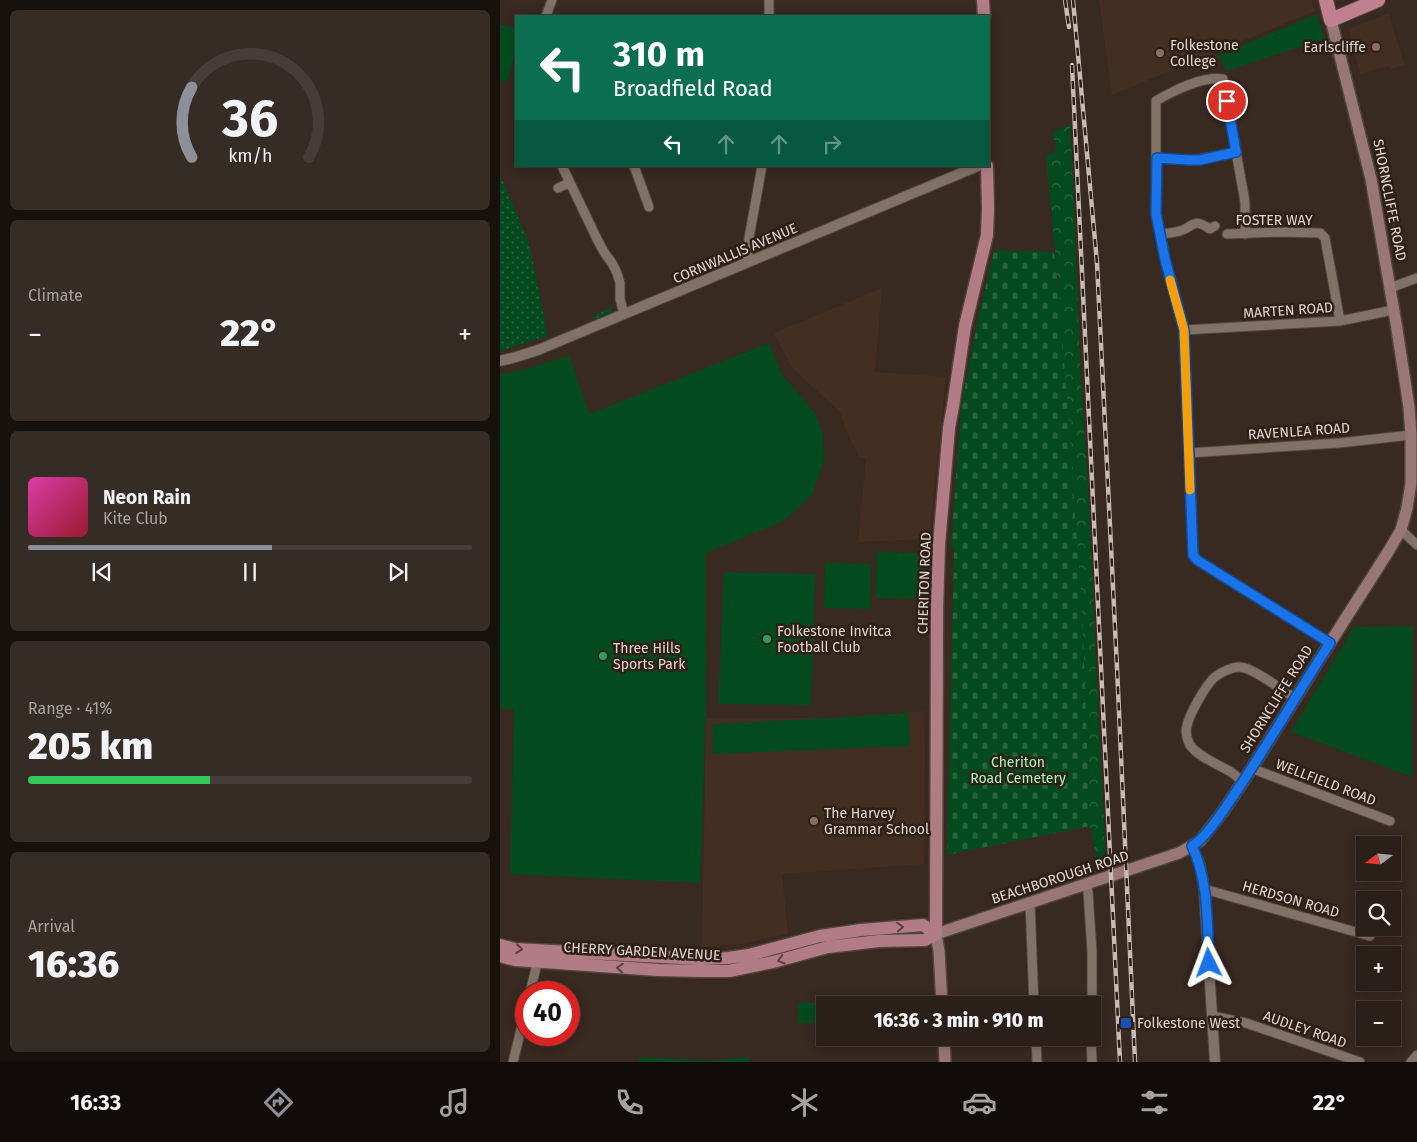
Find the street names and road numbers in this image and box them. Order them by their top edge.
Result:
street label: SHORNCLIFFE ROAD [1369,138,1410,262]
street label: FOSTER WAY [1235,212,1313,229]
street label: CORNWALLIS AVENUE [670,220,800,287]
street label: MARTEN ROAD [1243,299,1334,322]
street label: RAVENLEA ROAD [1247,419,1351,444]
street label: CHERITON ROAD [914,532,935,634]
street label: SHORNCLIFFE ROAD [1236,642,1316,756]
street label: WELLFIELD ROAD [1273,756,1378,809]
street label: BEACHBOROUGH ROAD [989,847,1131,908]
street label: HERDSON ROAD [1240,878,1341,921]
street label: CHERRY GARDEN AVENUE [563,939,721,964]
street label: AUDLEY ROAD [1261,1007,1349,1052]

